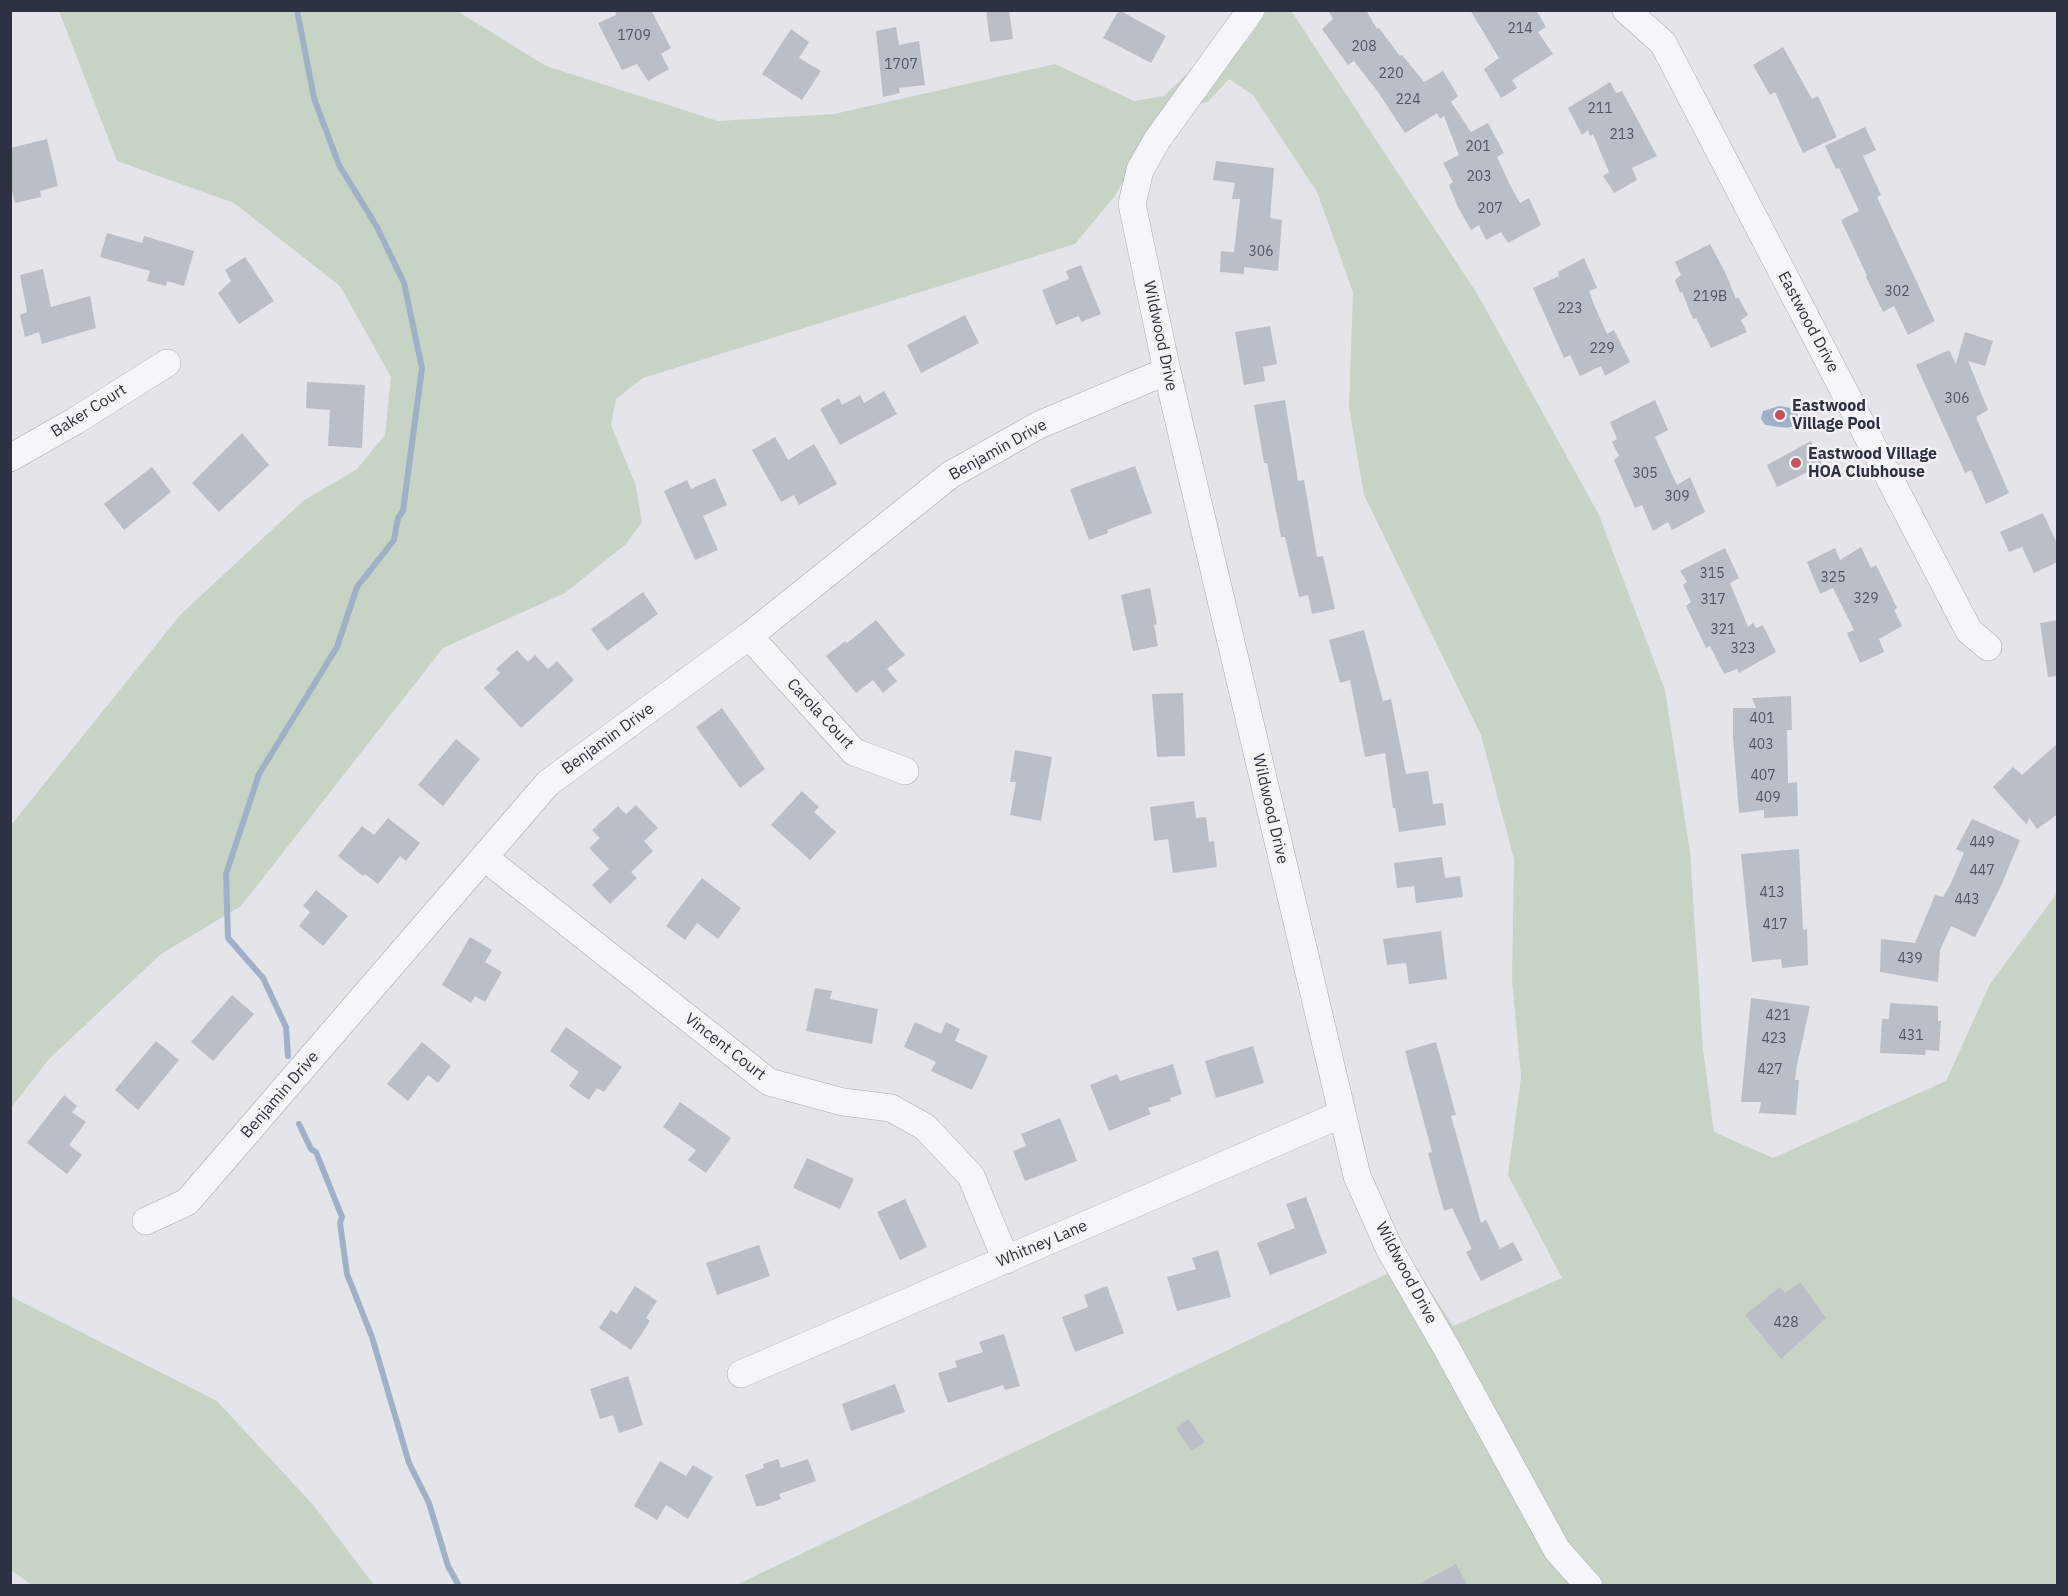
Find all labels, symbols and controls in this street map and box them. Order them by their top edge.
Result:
house number: 214 [1507,21,1533,37]
house number: 1709 [617,28,651,44]
house number: 208 [1351,39,1377,55]
house number: 1707 [884,57,918,73]
house number: 220 [1378,66,1404,82]
house number: 224 [1395,92,1421,108]
house number: 211 [1587,101,1613,117]
house number: 213 [1609,127,1635,143]
house number: 201 [1465,139,1491,155]
house number: 203 [1466,169,1492,185]
house number: 207 [1477,201,1503,217]
house number: 306 [1248,244,1274,260]
street label: Eastwood Drive [1773,268,1843,376]
street label: Wildwood Drive [1139,279,1181,393]
house number: 302 [1884,284,1910,300]
house number: 219B [1693,289,1727,305]
house number: 223 [1557,301,1583,317]
house number: 229 [1589,341,1615,357]
street label: Baker Court [48,380,130,442]
house number: 306 [1944,391,1970,407]
place label: Eastwood Village Pool [1792,396,1880,434]
marker: Eastwood Village Pool [1773,408,1787,422]
street label: Benjamin Drive [946,415,1050,485]
place label: Eastwood Village HOA Clubhouse [1808,444,1937,482]
marker: Eastwood Village HOA Clubhouse [1789,456,1803,470]
house number: 305 [1632,466,1658,482]
house number: 309 [1664,489,1690,505]
house number: 315 [1699,566,1725,582]
house number: 325 [1820,570,1846,586]
house number: 329 [1853,591,1879,607]
house number: 317 [1700,592,1726,608]
house number: 321 [1710,622,1736,638]
house number: 323 [1730,641,1756,657]
street label: Carola Court [782,675,858,753]
street label: Benjamin Drive [558,699,658,779]
house number: 401 [1749,711,1775,727]
house number: 403 [1748,737,1774,753]
street label: Wildwood Drive [1248,752,1292,866]
house number: 407 [1750,768,1776,784]
house number: 409 [1755,790,1781,806]
house number: 449 [1969,835,1995,851]
house number: 447 [1969,863,1995,879]
house number: 413 [1759,885,1785,901]
house number: 443 [1954,892,1980,908]
house number: 417 [1762,917,1788,933]
house number: 439 [1897,951,1923,967]
house number: 421 [1765,1008,1791,1024]
street label: Vincent Court [681,1009,769,1085]
house number: 431 [1898,1028,1924,1044]
house number: 423 [1761,1031,1787,1047]
street label: Benjamin Drive [237,1048,323,1142]
house number: 427 [1757,1062,1783,1078]
street label: Whitney Lane [994,1216,1090,1272]
street label: Wildwood Drive [1371,1219,1441,1327]
house number: 428 [1773,1315,1799,1331]

